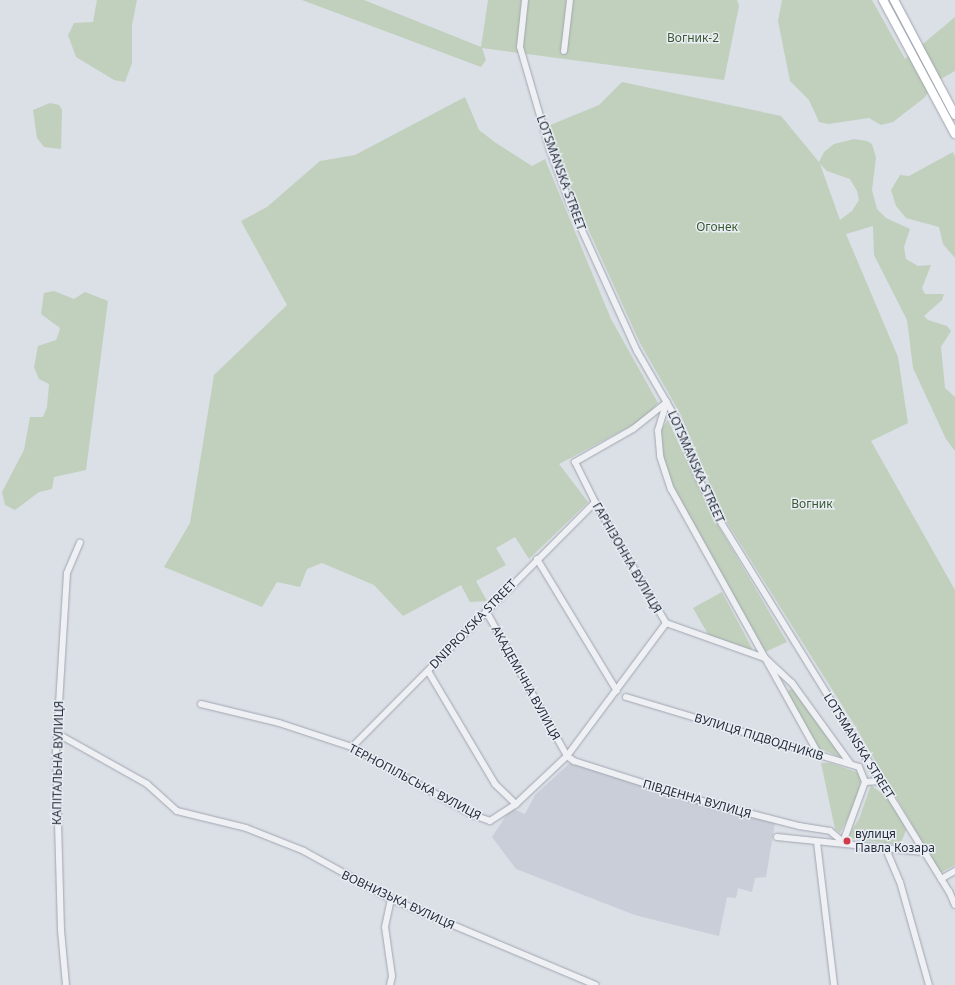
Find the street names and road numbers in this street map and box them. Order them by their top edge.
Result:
street label: LOTSMANSKA STREET [533,113,589,233]
street label: LOTSMANSKA STREET [665,409,727,525]
street label: ГАРНІЗОННА ВУЛИЦЯ [589,500,665,616]
street label: DNIPROVSKA STREET [427,576,519,672]
street label: АКАДЕМІЧНА ВУЛИЦЯ [489,623,563,743]
street label: LOTSMANSKA STREET [821,691,897,801]
street label: КАПІТАЛЬНА ВУЛИЦЯ [50,701,66,825]
street label: ВУЛИЦЯ ПІДВОДНИКІВ [693,710,825,764]
street label: ТЕРНОПІЛЬСЬКА ВУЛИЦЯ [346,741,484,823]
street label: ПІВДЕННА ВУЛИЦЯ [641,777,753,821]
street label: ВОВНИЗЬКА ВУЛИЦЯ [339,867,457,933]

